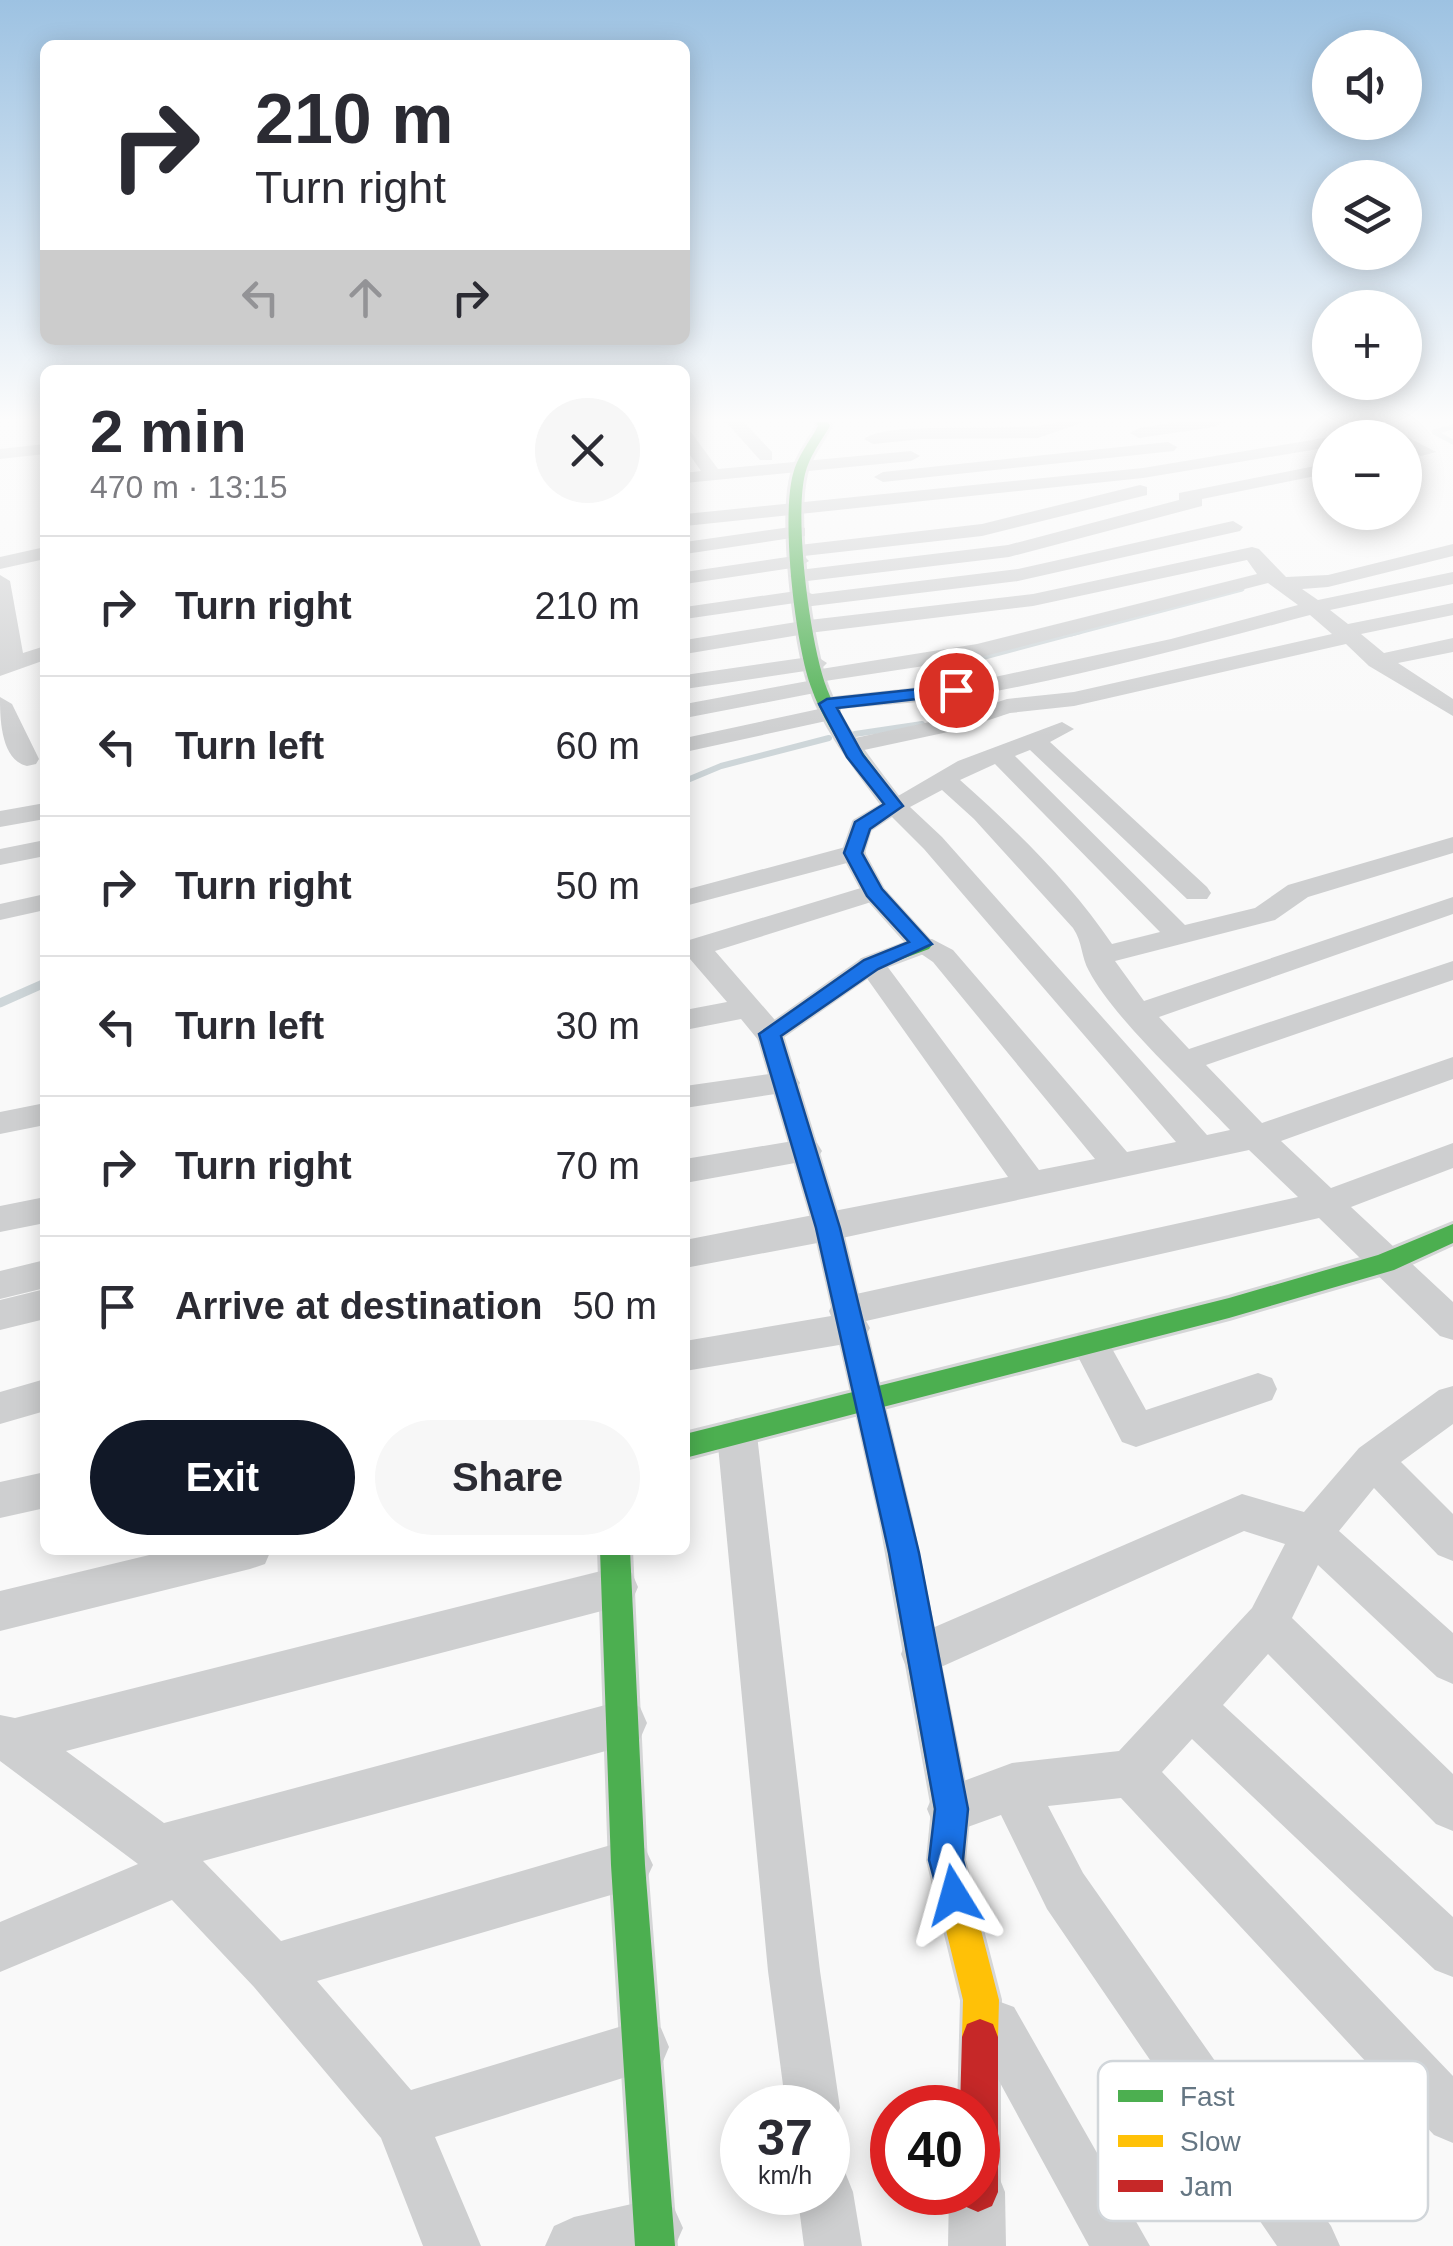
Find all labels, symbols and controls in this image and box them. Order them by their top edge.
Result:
map controls [1312,30,1422,530]
button: sound [1312,30,1422,140]
icon: right [90,80,220,210]
text: 210 m [255,80,453,158]
button: layers [1312,160,1422,270]
text: Turn right [255,162,446,213]
icon: left [233,270,288,325]
icon: ahead [338,270,393,325]
icon: right [443,270,498,325]
button: + [1312,290,1422,400]
text: 2 min [90,398,247,465]
button: close [535,398,640,503]
button: − [1312,420,1422,530]
text: 470 m · 13:15 [90,469,287,505]
icon: right [90,579,145,634]
text: Turn right [175,585,352,627]
text: 210 m [534,585,640,627]
pin [914,648,999,733]
icon: arrive [929,663,984,718]
icon: left [90,719,145,774]
text: Turn left [175,725,324,767]
text: 60 m [556,725,640,767]
icon: right [90,859,145,914]
text: Turn right [175,865,352,907]
text: 50 m [556,865,640,907]
icon: left [90,999,145,1054]
text: Turn left [175,1005,324,1047]
text: 30 m [556,1005,640,1047]
icon: right [90,1139,145,1194]
text: Turn right [175,1145,352,1187]
text: 70 m [556,1145,640,1187]
icon: arrive [90,1279,145,1334]
text: Arrive at destination [175,1285,542,1327]
text: 50 m [572,1285,657,1327]
button: Exit [90,1420,355,1535]
button: Share [375,1420,640,1535]
position arrow [902,1843,1006,1947]
legend [1098,2061,1428,2221]
text: Fast [1180,2081,1235,2112]
speed limit sign: 40 [870,2085,1000,2215]
text: 37 [757,2110,813,2166]
text: Slow [1180,2126,1241,2157]
text: km/h [758,2161,812,2189]
text: Jam [1180,2171,1233,2202]

